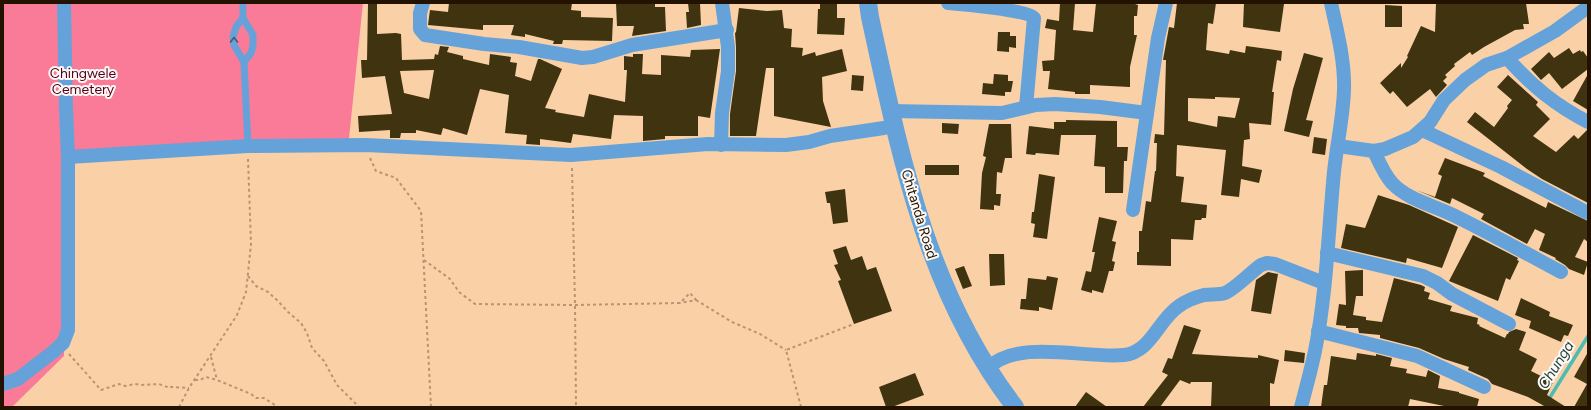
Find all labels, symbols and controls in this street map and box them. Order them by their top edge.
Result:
one-way arrow [230,37,238,43]
park label: Chingwele Cemetery [50,65,117,98]
street label: Chitanda Road [897,167,941,261]
water label: Chunga [1534,337,1578,392]

